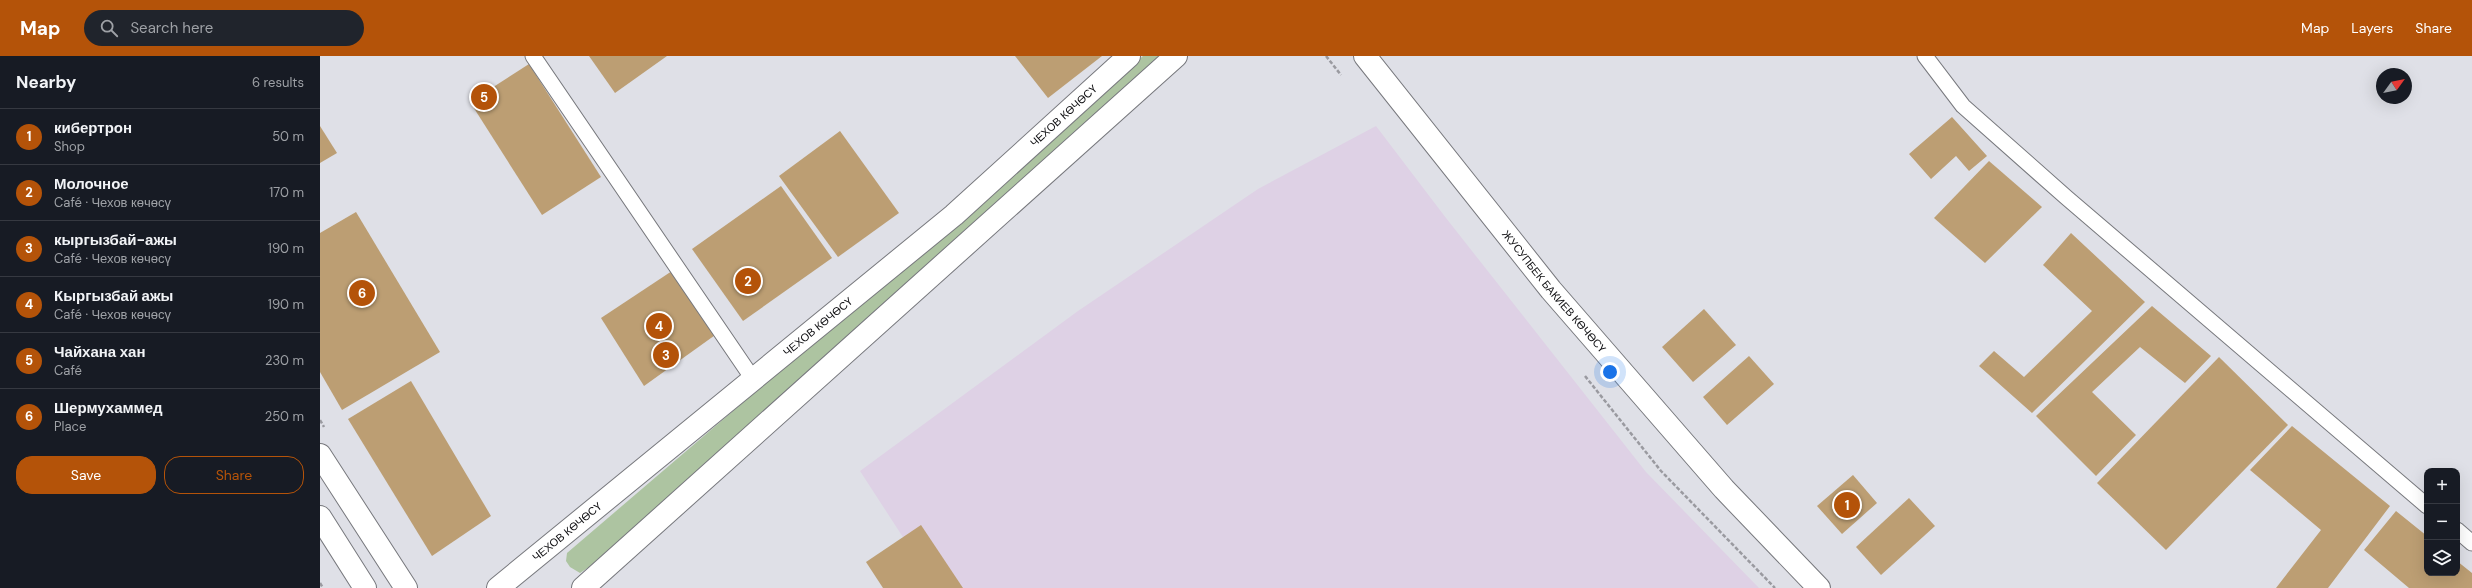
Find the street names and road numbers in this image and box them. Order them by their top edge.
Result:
street label: ЧЕХОВ КӨЧӨСҮ [1027,81,1100,149]
street label: ЖУСУПБЕК БАКИЕВ КӨЧӨСҮ [1499,227,1610,356]
street label: ЧЕХОВ КӨЧӨСҮ [780,293,856,359]
street label: ЧЕХОВ КӨЧӨСҮ [529,499,605,564]

